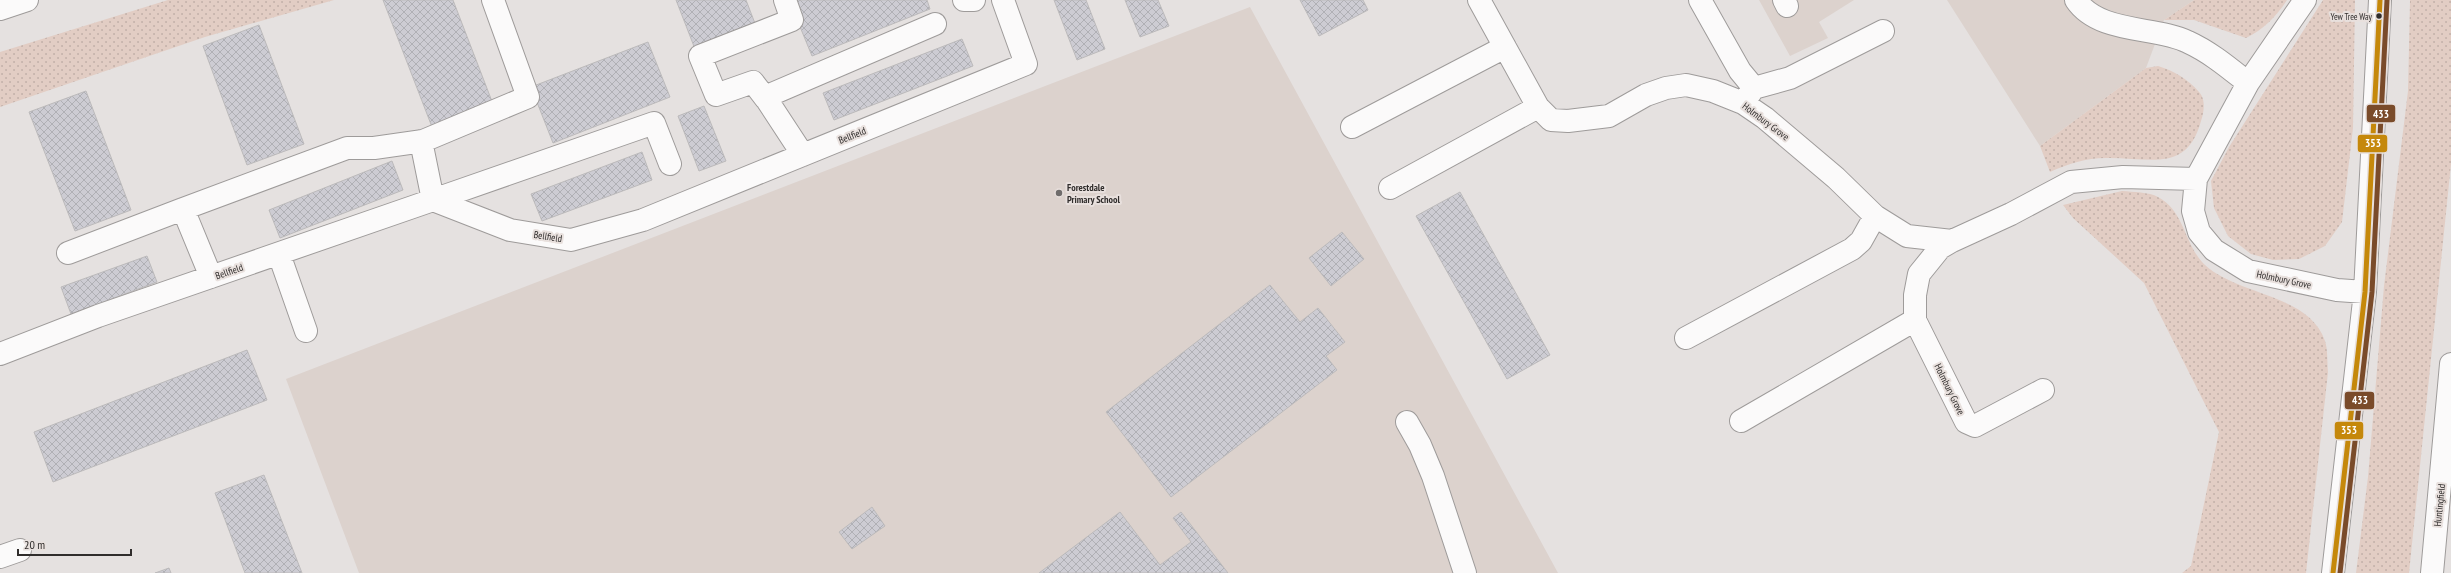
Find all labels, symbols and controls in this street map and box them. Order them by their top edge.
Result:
place label: Yew Tree Way [2331,11,2373,22]
marker: Yew Tree Way [2374,11,2384,21]
street label: Holmbury Grove [1740,100,1792,143]
line badge: 433 [2366,104,2396,123]
text: 433 [2373,107,2389,121]
street label: Bellfield [836,124,868,147]
line badge: 353 [2357,134,2388,153]
text: 353 [2365,136,2381,150]
place label: Forestdale Primary School [1067,181,1120,206]
marker: Forestdale Primary School [1054,188,1064,198]
street label: Bellfield [533,228,563,245]
street label: Bellfield [213,261,245,282]
street label: Holmbury Grove [2255,267,2312,292]
street label: Holmbury Grove [1932,361,1968,417]
line badge: 433 [2344,391,2375,410]
text: 433 [2352,393,2368,407]
line badge: 353 [2334,421,2364,440]
text: 353 [2341,423,2357,437]
street label: Huntingfield [2431,483,2448,527]
scale bar [18,531,131,557]
text: 20 m [24,537,45,552]

